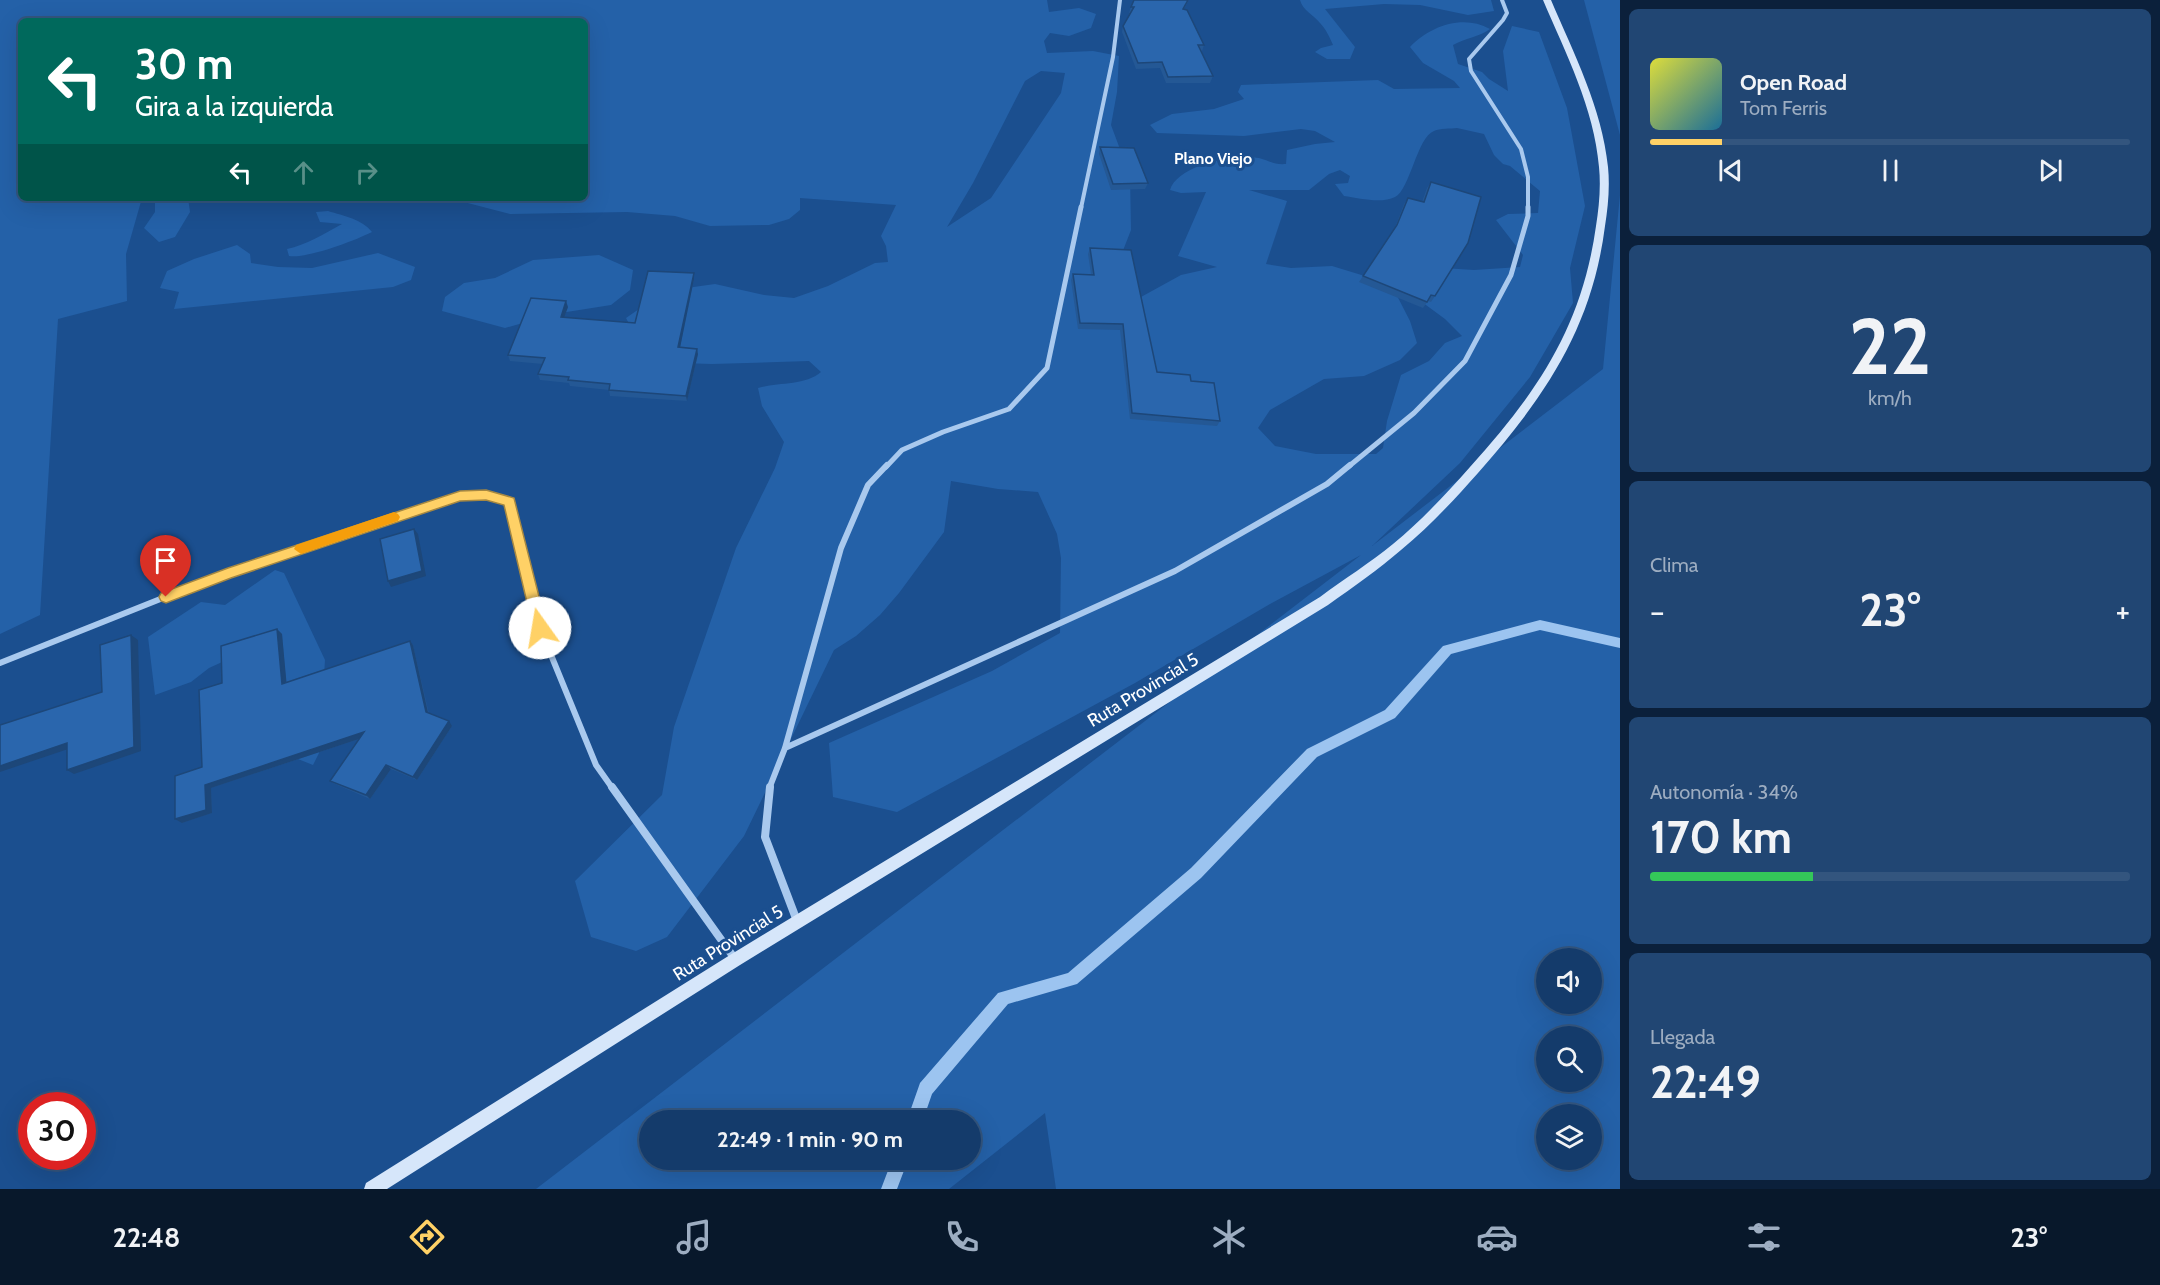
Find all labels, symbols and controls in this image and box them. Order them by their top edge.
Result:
text: 30 m [135,38,233,90]
icon: left [36,42,114,120]
text: Open Road [1740,69,1847,96]
text: Gira a la izquierda [135,90,334,123]
text: Tom Ferris [1740,96,1827,120]
district label: Plano Viejo [1174,149,1252,168]
icon: previous [1714,154,1747,187]
icon: pause [1874,154,1907,187]
icon: next [2034,154,2067,187]
icon: left [224,156,257,189]
icon: ahead [287,156,320,189]
icon: right [350,156,383,189]
text: 22 [1849,299,1931,394]
text: km/h [1868,386,1912,410]
pin [140,535,191,597]
icon: arrive [149,544,182,577]
text: Clima [1650,553,1698,577]
text: 23° [1859,583,1921,637]
text: − [1650,591,1665,631]
text: + [2115,591,2130,631]
position arrow [508,596,572,660]
street label: Ruta Provincial 5 [1084,648,1202,732]
text: Autonomía · 34% [1650,780,1798,804]
text: 170 km [1650,810,1792,864]
street label: Ruta Provincial 5 [669,900,787,986]
map controls [1536,948,1602,1170]
button: sound [1536,948,1602,1014]
text: Llegada [1650,1025,1715,1049]
button: search [1536,1026,1602,1092]
text: 22:49 [1650,1055,1761,1109]
speed limit sign: 30 [18,1092,96,1170]
button: layers [1536,1104,1602,1170]
text: 22:49 · 1 min · 90 m [717,1126,903,1153]
icon: directions [406,1216,448,1258]
icon: music [673,1216,715,1258]
icon: phone [941,1216,983,1258]
icon: climate [1208,1216,1250,1258]
icon: car [1476,1216,1518,1258]
icon: filters [1743,1216,1785,1258]
text: 22:48 [113,1221,180,1254]
text: 23° [2011,1221,2047,1254]

